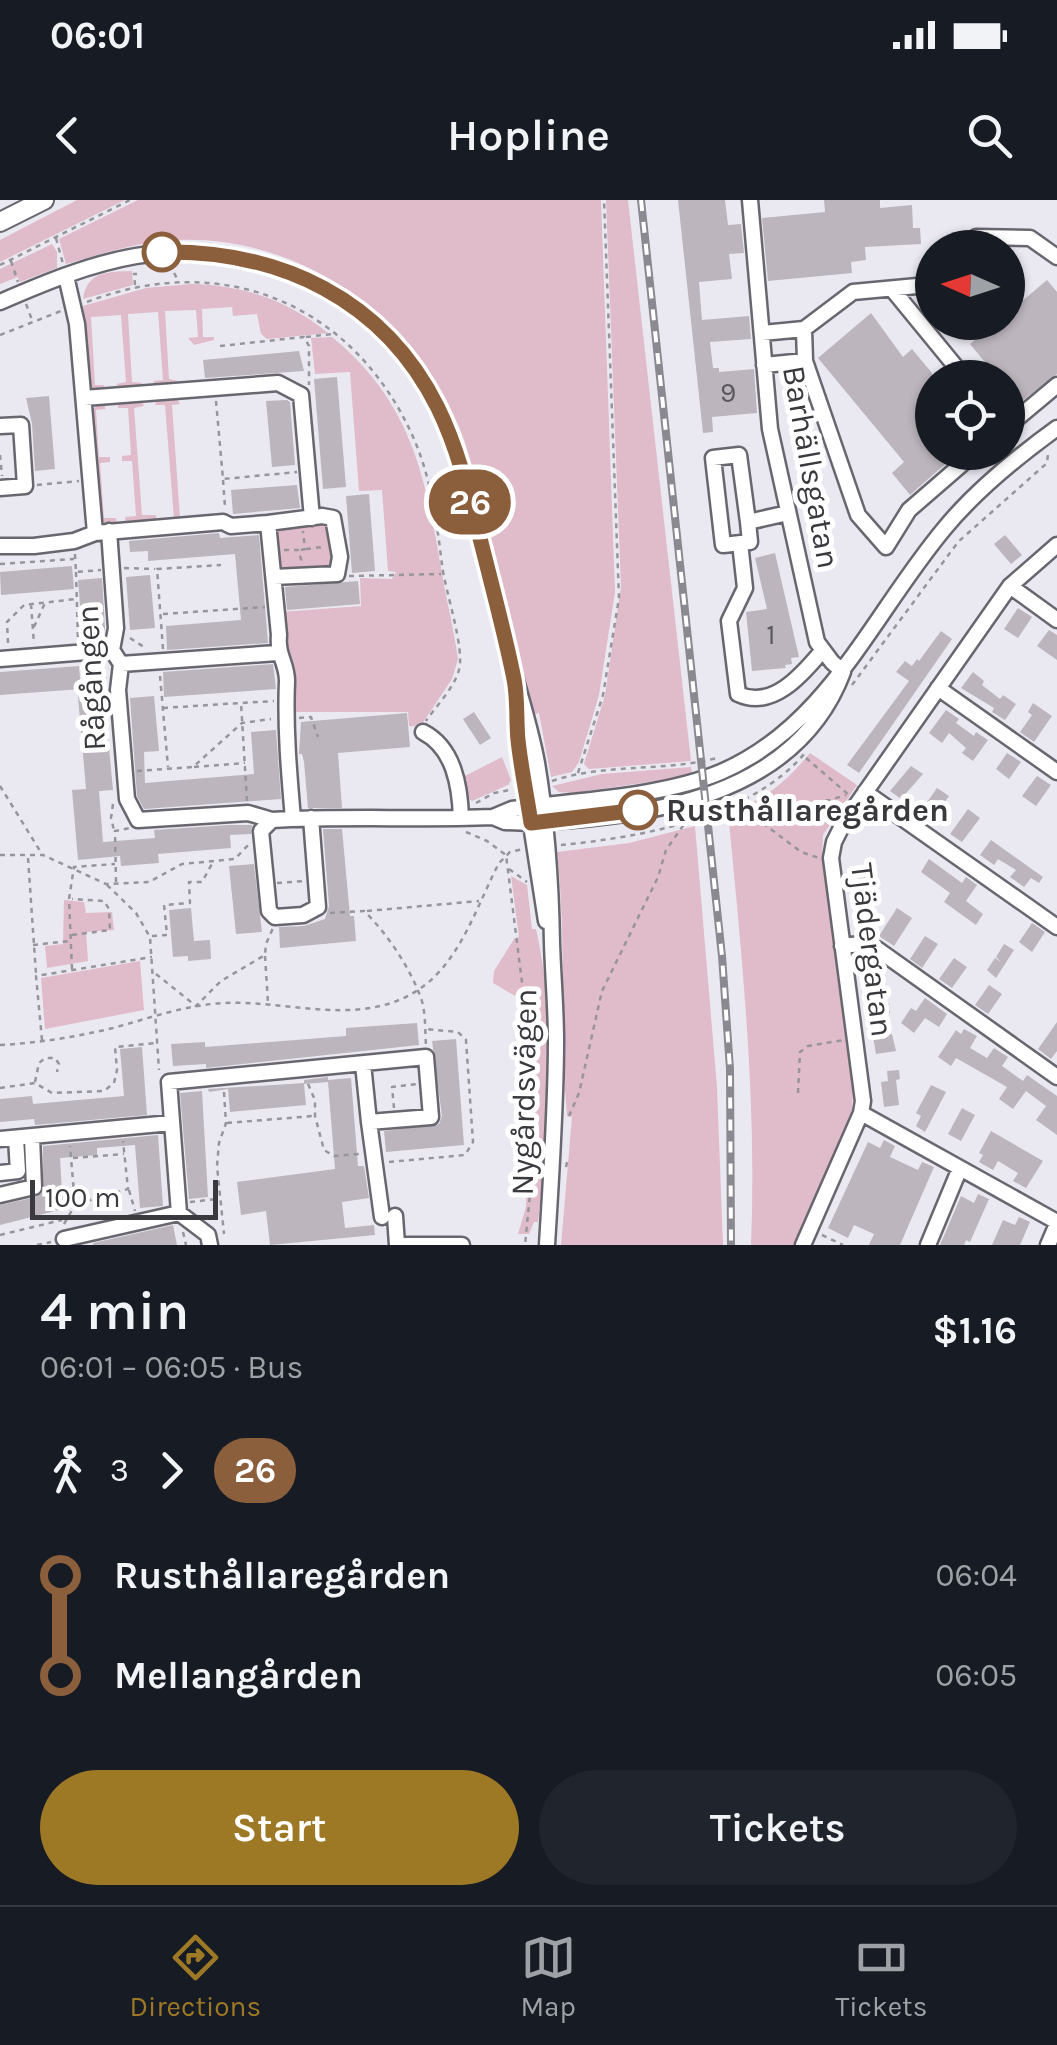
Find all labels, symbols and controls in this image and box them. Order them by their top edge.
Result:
text: 06:01 [50,13,145,58]
icon: back [40,108,95,163]
icon: search [962,108,1017,163]
text: Hopline [447,109,610,161]
north arrow [915,230,1025,340]
map controls [915,230,1025,470]
unlabelled marker [143,233,181,271]
button: locate [915,360,1025,470]
street label: Barhällsgatan [775,363,847,571]
house number: 9 [720,376,736,409]
line badge: 26 [425,470,515,534]
text: 26 [449,482,491,523]
street label: Rågången [69,604,113,752]
house number: 1 [766,618,776,651]
marker: Rusthållaregården [619,791,657,829]
place label: Rusthållaregården [666,792,949,829]
street label: Tjädergatan [843,861,901,1039]
street label: Nygårdsvägen [504,988,544,1196]
scale bar [30,1175,218,1220]
text: 100 m [45,1181,120,1214]
text: 4 min [40,1279,189,1343]
text: $1.16 [932,1308,1017,1353]
text: 06:01 – 06:05 · Bus [40,1349,303,1386]
icon: walk [40,1443,95,1498]
icon: forward [144,1443,199,1498]
text: 26 [234,1450,276,1491]
text: 3 [110,1452,129,1489]
text: Rusthållaregården [114,1553,450,1598]
text: 06:04 [935,1557,1017,1594]
text: Mellangården [114,1653,363,1698]
text: 06:05 [935,1657,1017,1694]
button: Start [40,1770,519,1885]
button: Tickets [539,1770,1017,1885]
tab: Directions [130,1930,261,2023]
tab: Map [520,1930,576,2023]
tab: Tickets [835,1930,927,2023]

